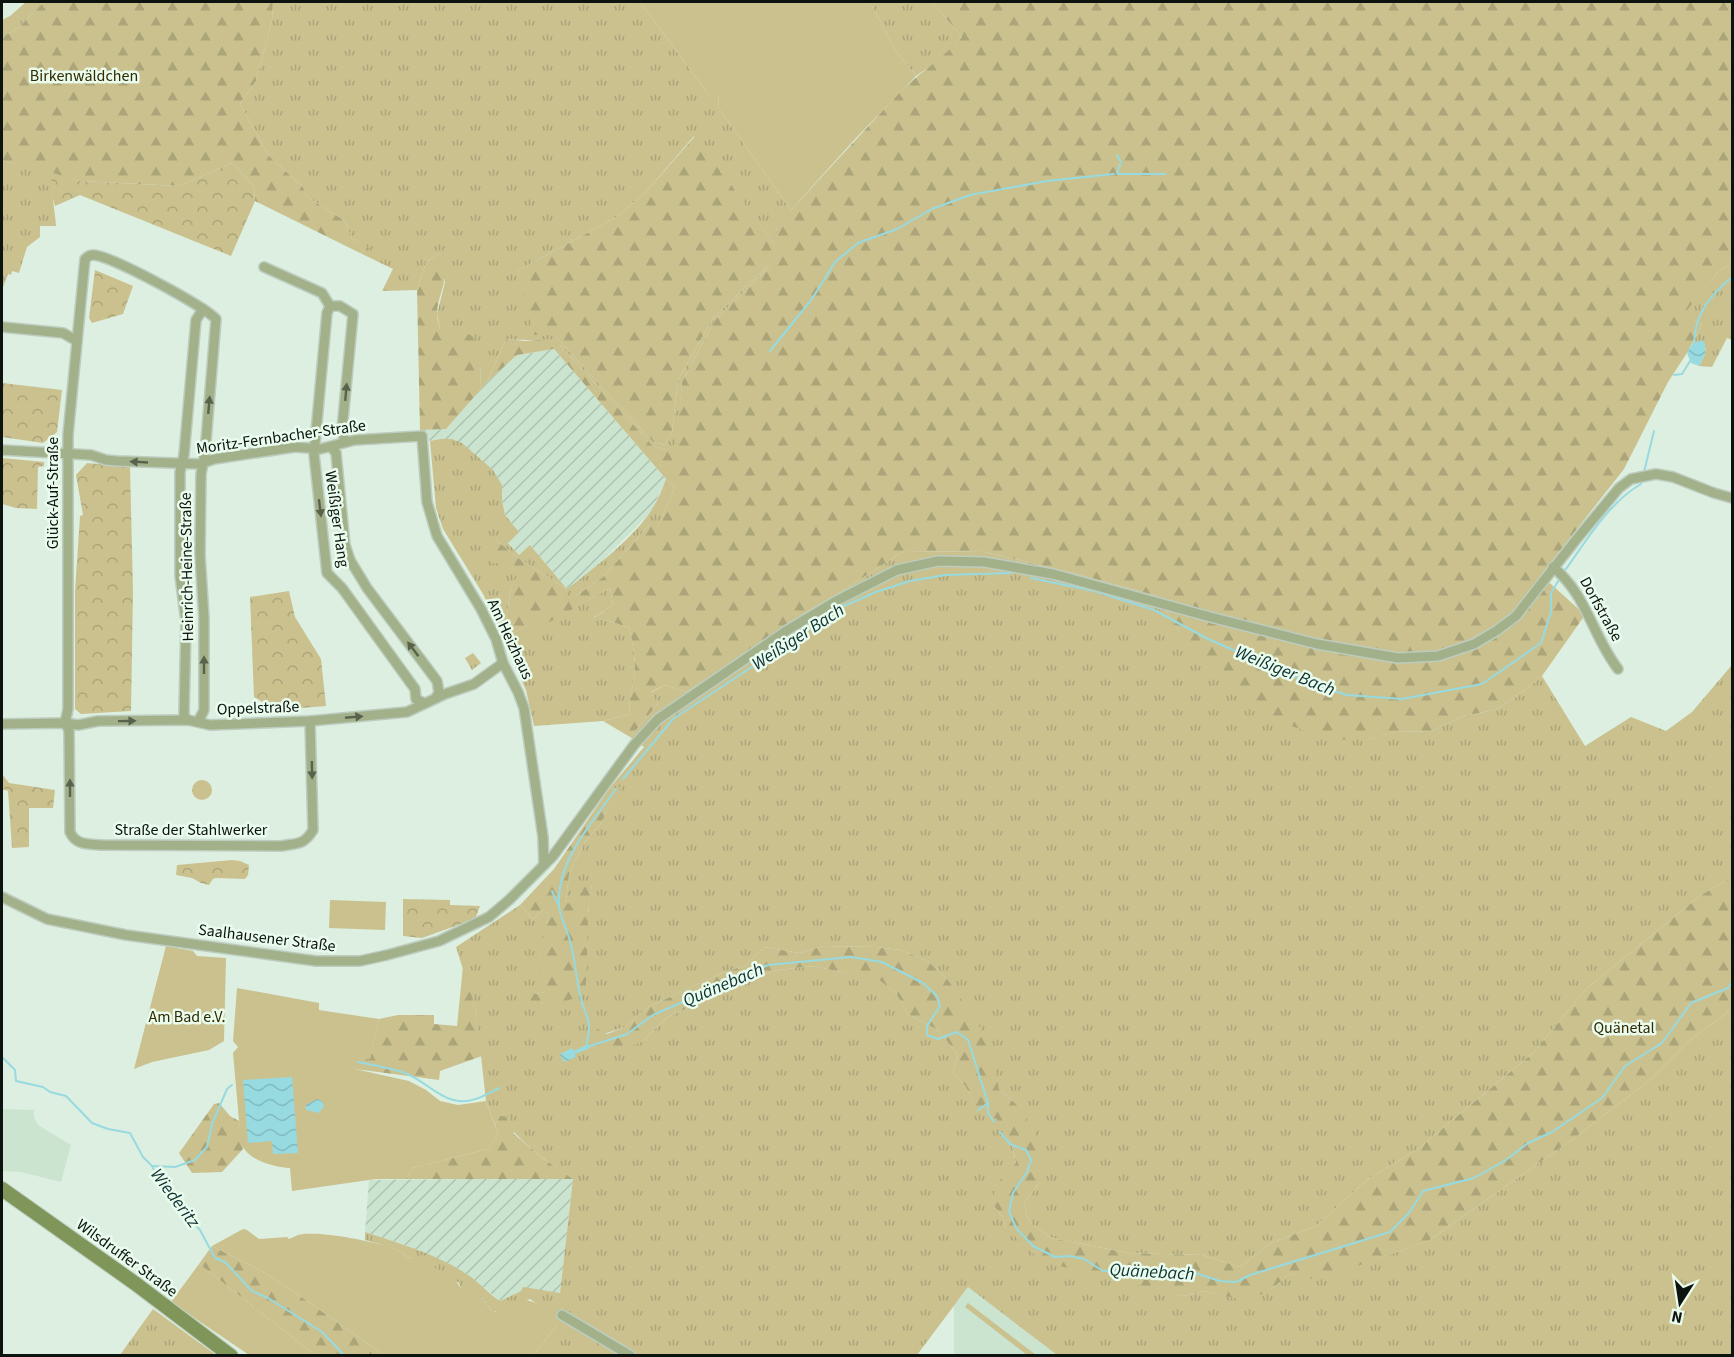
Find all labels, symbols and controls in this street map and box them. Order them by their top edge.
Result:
park label: Birkenwäldchen [30,65,138,87]
one-way arrow [341,382,351,401]
one-way arrow [204,396,214,415]
street label: Moritz-Fernbacher-Straße [195,414,367,460]
street label: Glück-Auf-Straße [42,437,64,549]
one-way arrow [129,457,148,466]
street label: Weißiger Hang [319,469,355,569]
street label: Heinrich-Heine-Straße [175,492,199,642]
one-way arrow [315,498,324,517]
street label: Dorfstraße [1574,573,1628,645]
street label: Am Heizhaus [482,595,538,683]
water label: Weißiger Bach [747,598,849,676]
water label: Weißiger Bach [1231,640,1339,702]
one-way arrow [407,641,419,656]
one-way arrow [199,656,209,675]
street label: Oppelstraße [216,696,300,720]
one-way arrow [345,712,364,722]
one-way arrow [118,716,137,726]
one-way arrow [307,761,317,780]
one-way arrow [65,778,75,797]
street label: Straße der Stahlwerker [115,819,268,841]
street label: Saalhausener Straße [197,919,337,957]
water label: Quänebach [679,957,767,1013]
park label: Am Bad e.V. [149,1006,225,1028]
park label: Quänetal [1593,1017,1655,1039]
water label: Wiederitz [144,1163,206,1233]
street label: Wilsdruffer Straße [72,1214,182,1302]
water label: Quänebach [1109,1257,1195,1287]
north arrow [1650,1273,1710,1333]
text: N [1670,1305,1685,1329]

